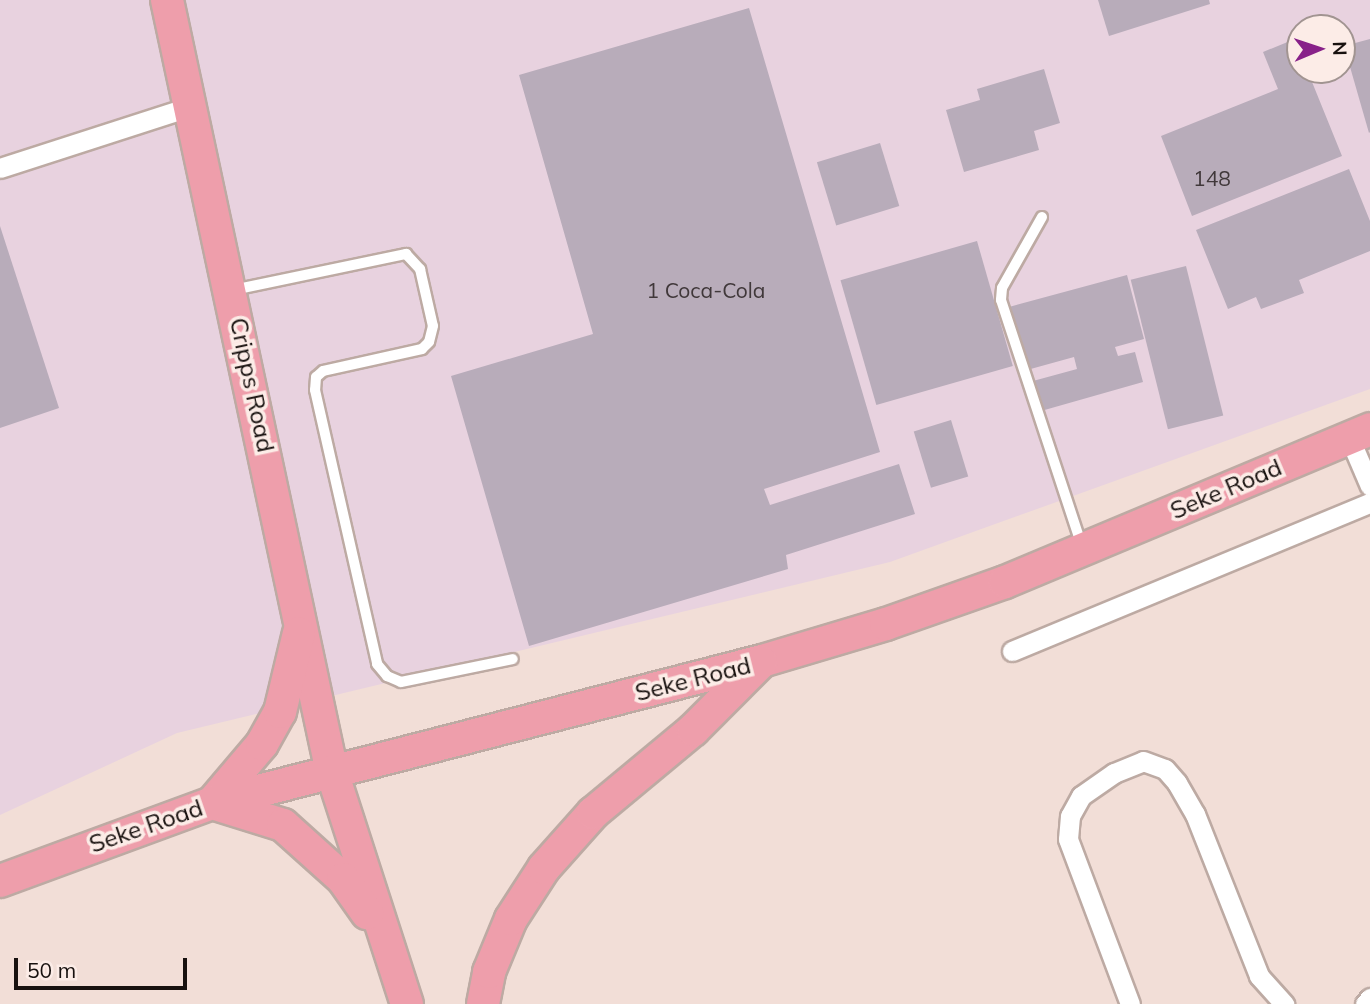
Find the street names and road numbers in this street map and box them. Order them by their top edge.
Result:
street label: Cripps Road [224,315,280,455]
street label: Seke Road [1166,453,1286,525]
street label: Seke Road [632,651,754,707]
street label: Seke Road [85,793,207,859]

